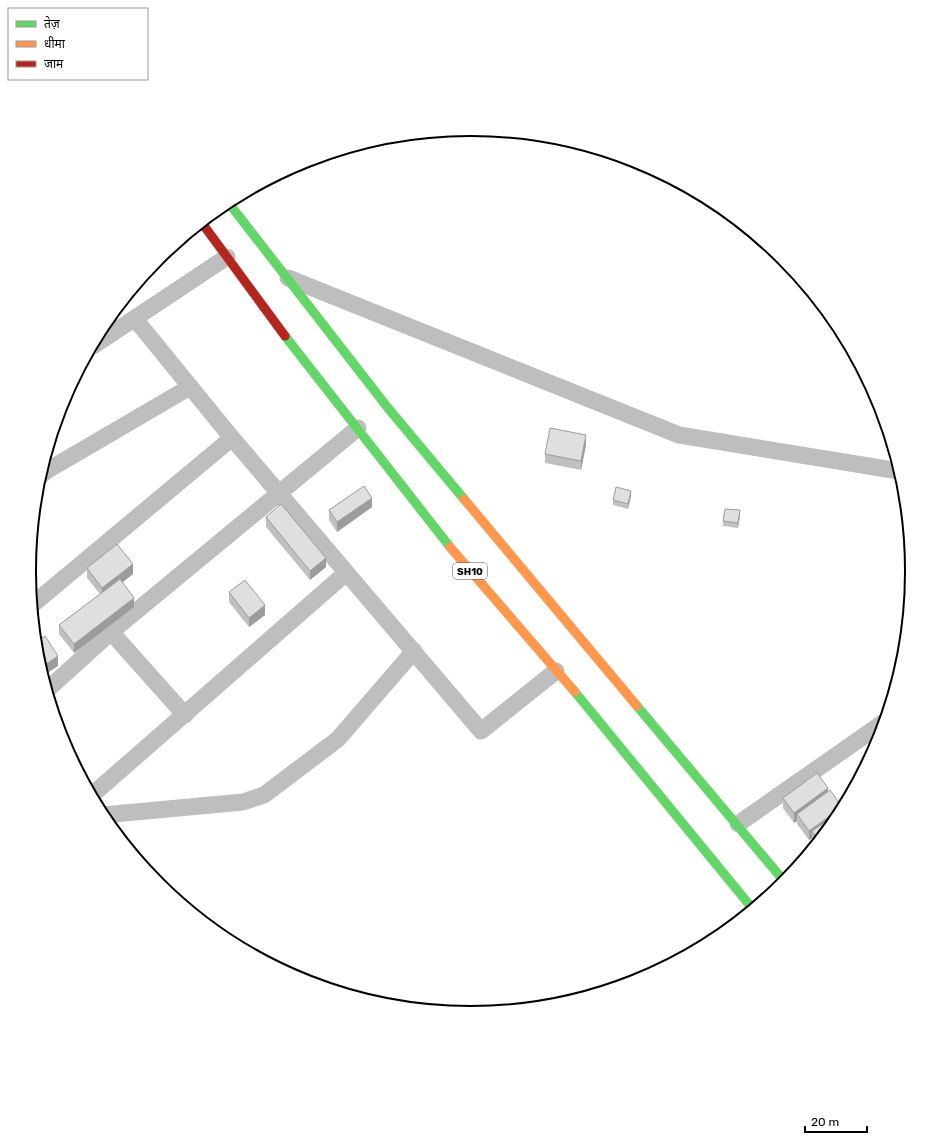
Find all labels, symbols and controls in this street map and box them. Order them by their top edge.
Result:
legend [8,8,148,80]
text: तेज़ [44,16,61,31]
text: धीमा [44,36,66,51]
text: जाम [44,57,64,71]
road number: SH10 [453,563,487,579]
scale bar [805,1108,867,1134]
text: 20 m [811,1115,839,1129]

